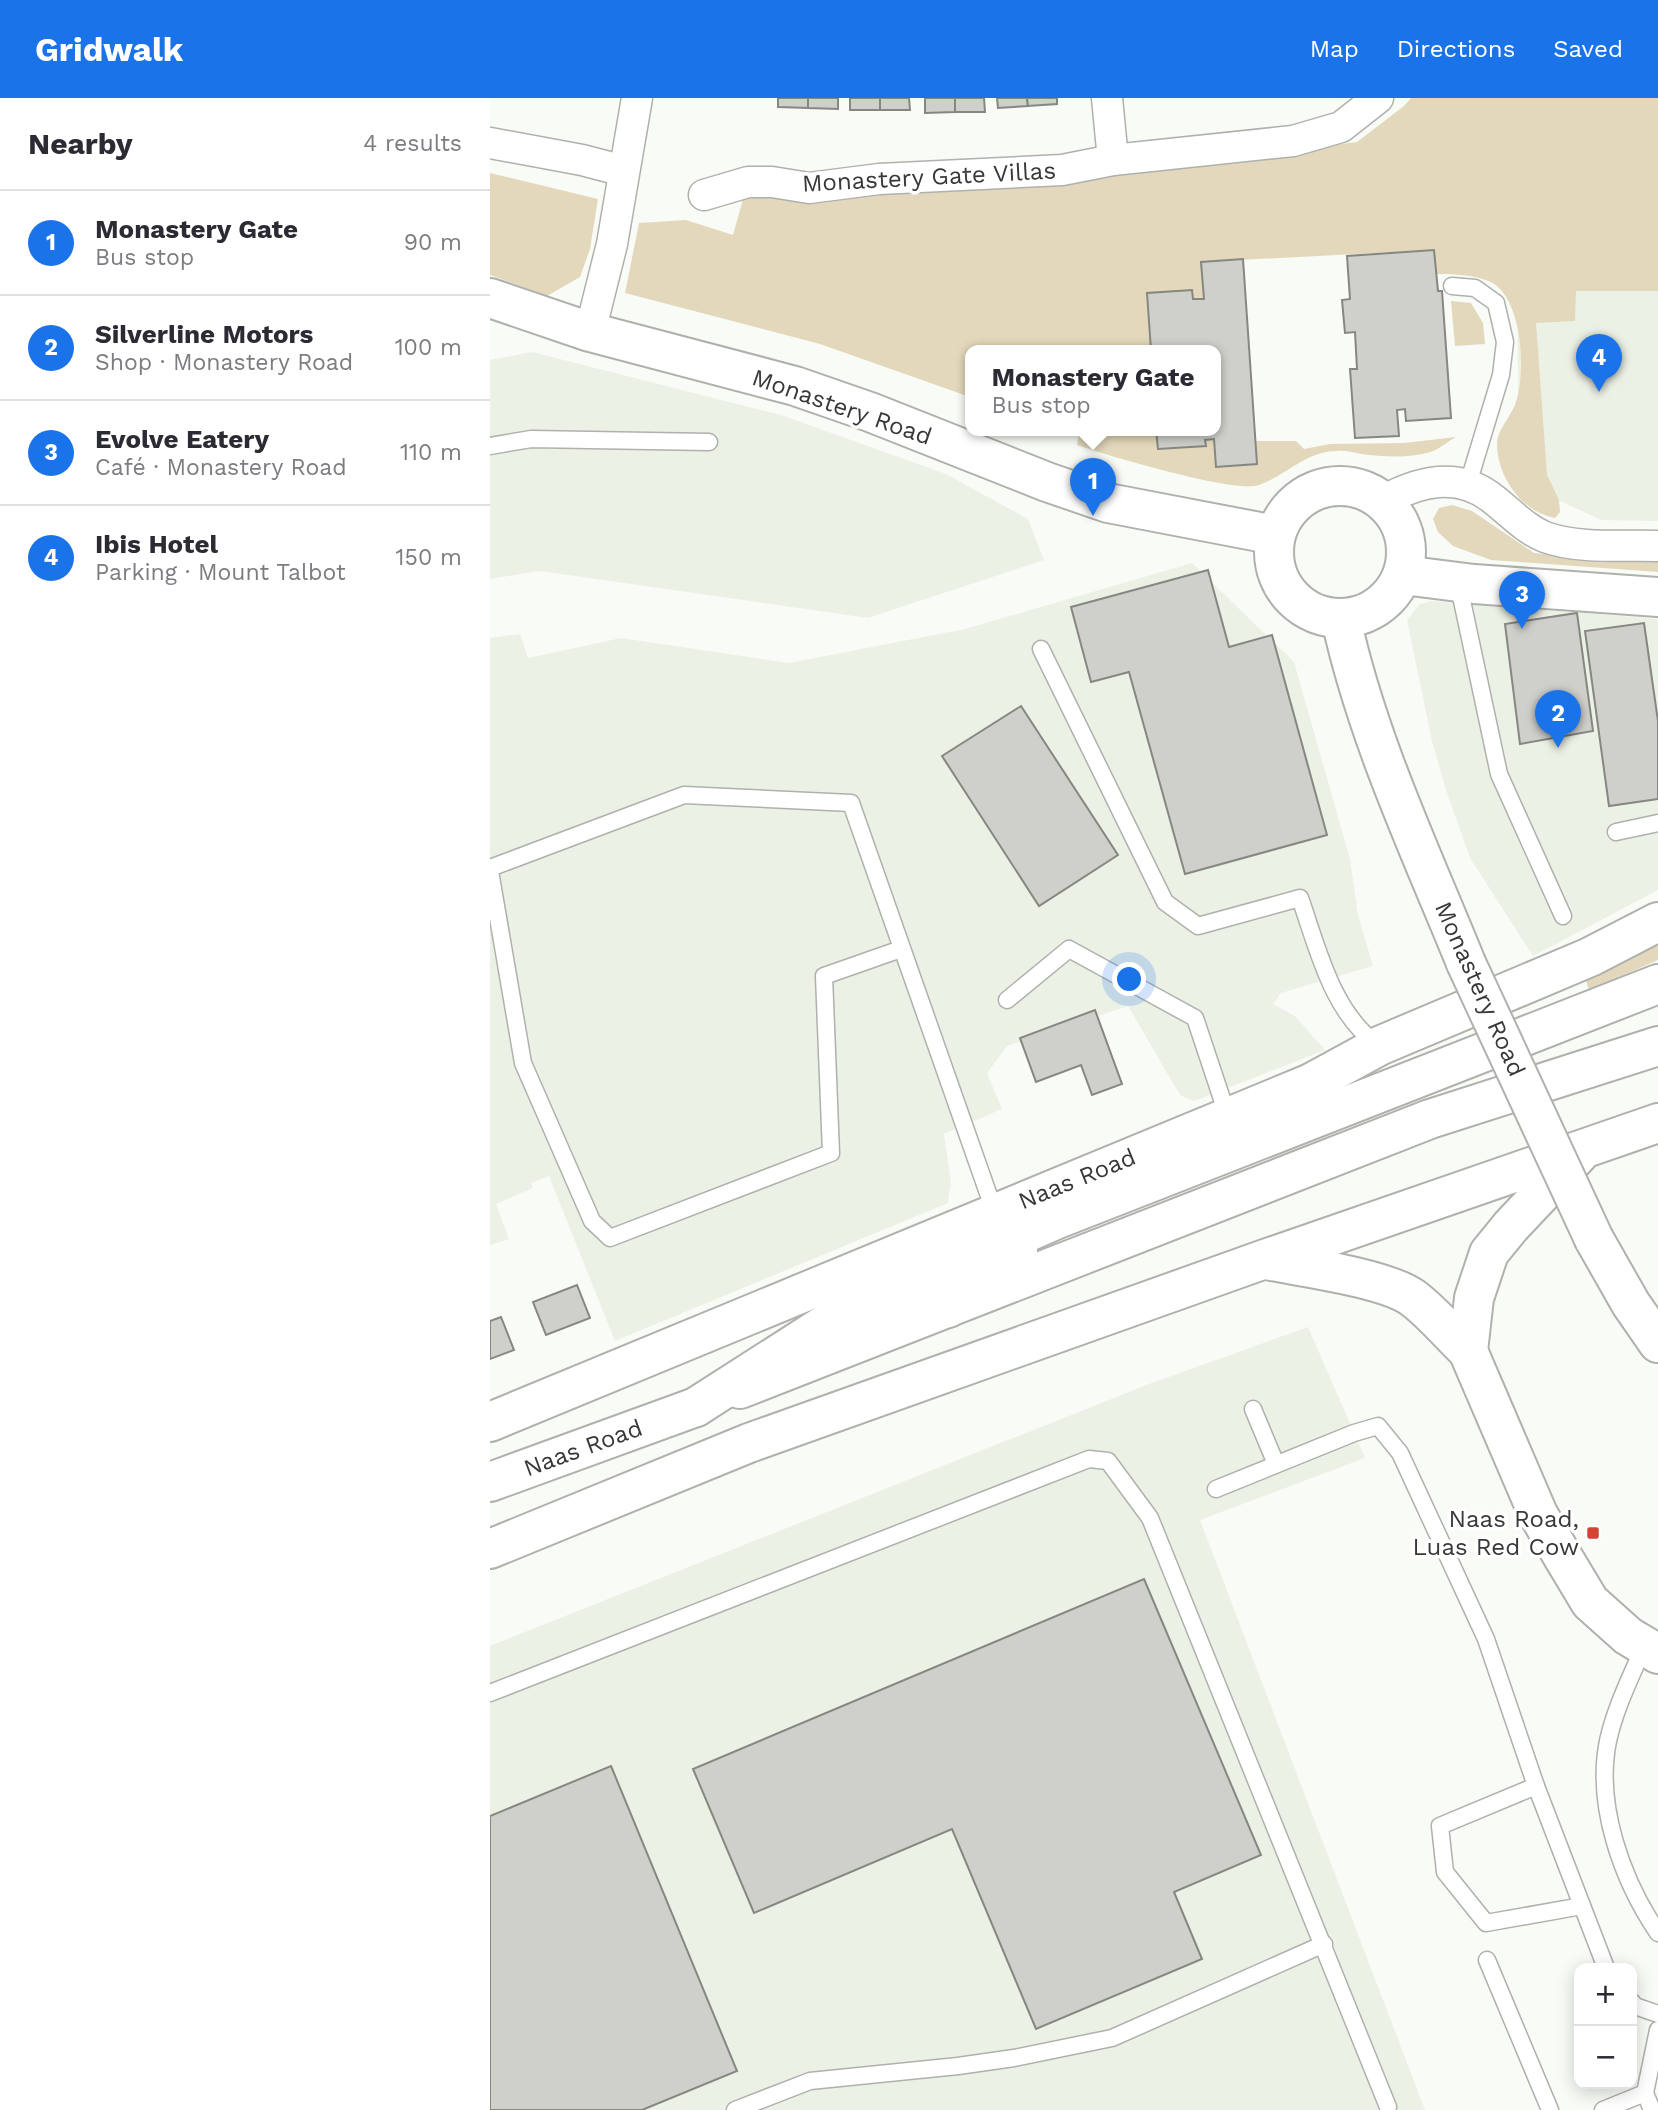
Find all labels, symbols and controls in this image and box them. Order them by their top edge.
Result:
text: Gridwalk [35,30,183,69]
text: Map [1310,35,1359,63]
text: Directions [1397,35,1515,63]
text: Saved [1553,35,1623,63]
text: Nearby [28,126,133,161]
text: 4 results [363,130,462,157]
street label: Monastery Gate Villas [801,156,1057,198]
text: Monastery Gate [95,214,298,244]
text: 1 [46,229,56,256]
text: 90 m [404,229,462,256]
text: Bus stop [95,244,194,271]
text: Silverline Motors [95,319,313,349]
text: 2 [44,334,58,361]
text: 100 m [395,334,462,361]
pin: 4 [1576,334,1622,392]
popup [965,345,1221,436]
text: Shop · Monastery Road [95,349,353,376]
text: Monastery Gate [991,362,1195,392]
street label: Monastery Road [749,363,935,451]
text: Bus stop [991,392,1091,419]
text: Evolve Eatery [95,424,269,454]
text: 3 [44,439,58,466]
text: 110 m [400,439,462,466]
text: Café · Monastery Road [95,454,347,481]
pin: 1 [1070,458,1116,516]
text: Ibis Hotel [95,529,218,559]
text: 4 [44,544,58,571]
text: 150 m [396,544,462,571]
text: Parking · Mount Talbot [95,559,346,586]
pin: 3 [1499,571,1545,629]
pin: 2 [1535,690,1581,748]
street label: Monastery Road [1429,897,1531,1081]
your location [1112,962,1146,996]
street label: Naas Road [1014,1143,1140,1215]
street label: Naas Road [520,1414,646,1482]
place label: Naas Road, Luas Red Cow [1413,1505,1579,1561]
marker: Naas Road, Luas Red Cow [1585,1525,1601,1541]
map controls [1574,1963,1637,2089]
button: + [1574,1963,1637,2026]
button: − [1574,2026,1637,2089]

